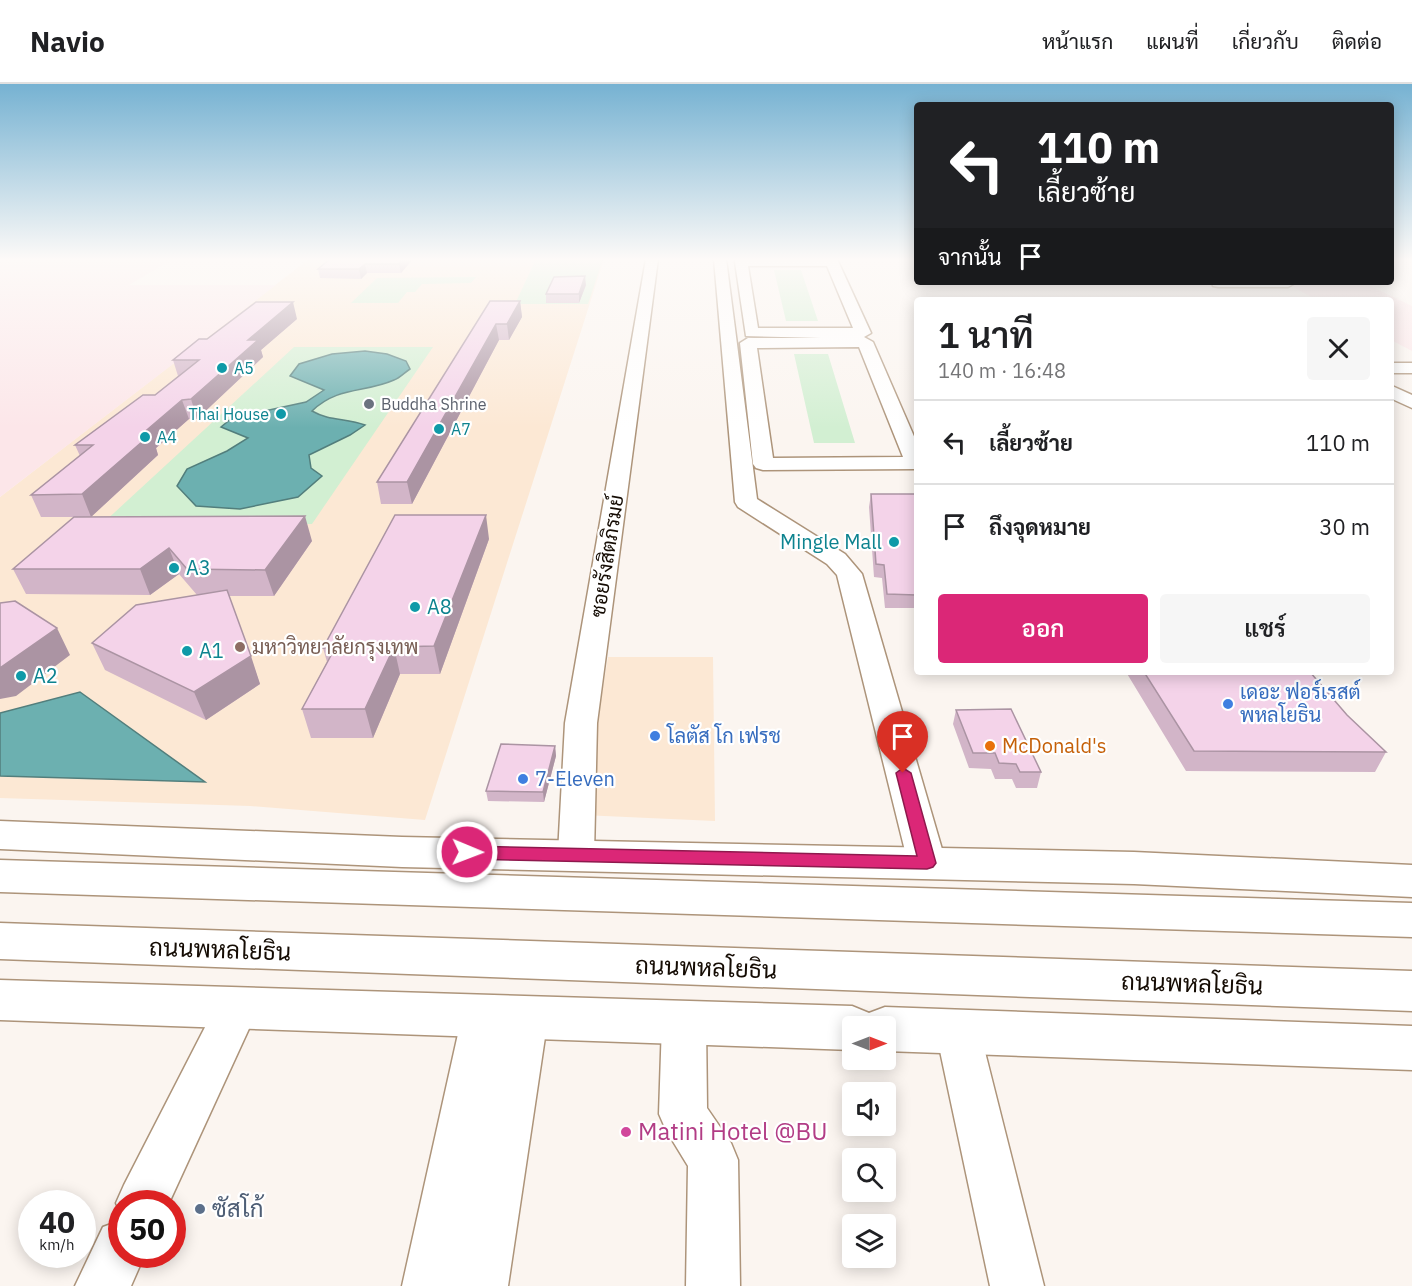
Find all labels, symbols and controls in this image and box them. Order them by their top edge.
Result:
text: Navio [30,23,105,60]
text: หน้าแรก [1042,27,1113,55]
text: แผนที่ [1146,27,1199,55]
text: เกี่ยวกับ [1232,27,1299,55]
text: ติดต่อ [1332,27,1382,55]
text: 110 m [1037,120,1160,175]
icon: left [938,126,1016,204]
text: เลี้ยวซ้าย [1037,174,1135,209]
icon: arrive [1014,240,1047,273]
text: จากนั้น [938,242,1002,271]
text: 1 นาที [938,311,1034,358]
button: close [1307,317,1370,380]
text: 140 m · 16:48 [938,357,1066,384]
place label: A5 [234,358,254,378]
marker: A5 [215,361,229,375]
place label: Buddha Shrine [381,394,487,414]
marker: Buddha Shrine [362,397,376,411]
place label: Thai House [189,404,269,424]
marker: Thai House [274,407,288,421]
place label: A7 [451,419,471,439]
marker: A7 [432,422,446,436]
icon: left [938,426,971,459]
place label: A4 [157,427,177,447]
text: เลี้ยวซ้าย [989,428,1073,457]
text: 110 m [1306,428,1370,457]
marker: A4 [138,430,152,444]
street label: ซอยรังสิตภิรมย์ [583,493,630,619]
icon: arrive [938,510,971,543]
text: ถึงจุดหมาย [989,512,1091,541]
text: 30 m [1319,512,1370,541]
place label: Mingle Mall [780,528,882,555]
marker: Mingle Mall [887,535,901,549]
place label: A3 [186,554,211,581]
marker: A3 [167,561,181,575]
place label: A8 [427,593,452,620]
button: ออก [938,594,1148,663]
button: แชร์ [1160,594,1370,663]
marker: A8 [408,600,422,614]
place label: มหาวิทยาลัยกรุงเทพ [252,633,418,661]
place label: A1 [199,637,224,664]
marker: มหาวิทยาลัยกรุงเทพ [233,640,247,654]
marker: A1 [180,644,194,658]
place label: A2 [33,662,58,689]
marker: A2 [14,669,28,683]
place label: เดอะ ฟอร์เรสต์ พหลโยธิน [1240,678,1361,728]
marker: เดอะ ฟอร์เรสต์ พหลโยธิน [1221,697,1235,711]
pin [877,711,928,773]
icon: arrive [886,720,919,753]
place label: โลตัส โก เฟรช [666,722,781,749]
marker: โลตัส โก เฟรช [648,729,662,743]
place label: McDonald's [1002,732,1107,759]
marker: McDonald's [983,739,997,753]
place label: 7-Eleven [535,765,615,792]
marker: 7-Eleven [516,772,530,786]
position arrow [435,820,499,884]
street label: ถนนพหลโยธิน [148,931,292,967]
street label: ถนนพหลโยธิน [634,949,778,985]
street label: ถนนพหลโยธิน [1120,965,1264,1001]
north arrow [842,1016,896,1070]
map controls [842,1016,896,1268]
button: sound [842,1082,896,1136]
place label: Matini Hotel @BU [638,1115,827,1147]
marker: Matini Hotel @BU [619,1125,633,1139]
button: search [842,1148,896,1202]
speed limit sign: 50 [108,1190,186,1268]
place label: ซัสโก้ [212,1192,264,1224]
text: 40 [39,1202,75,1241]
marker: ซัสโก้ [193,1202,207,1216]
button: layers [842,1214,896,1268]
text: km/h [39,1235,75,1254]

